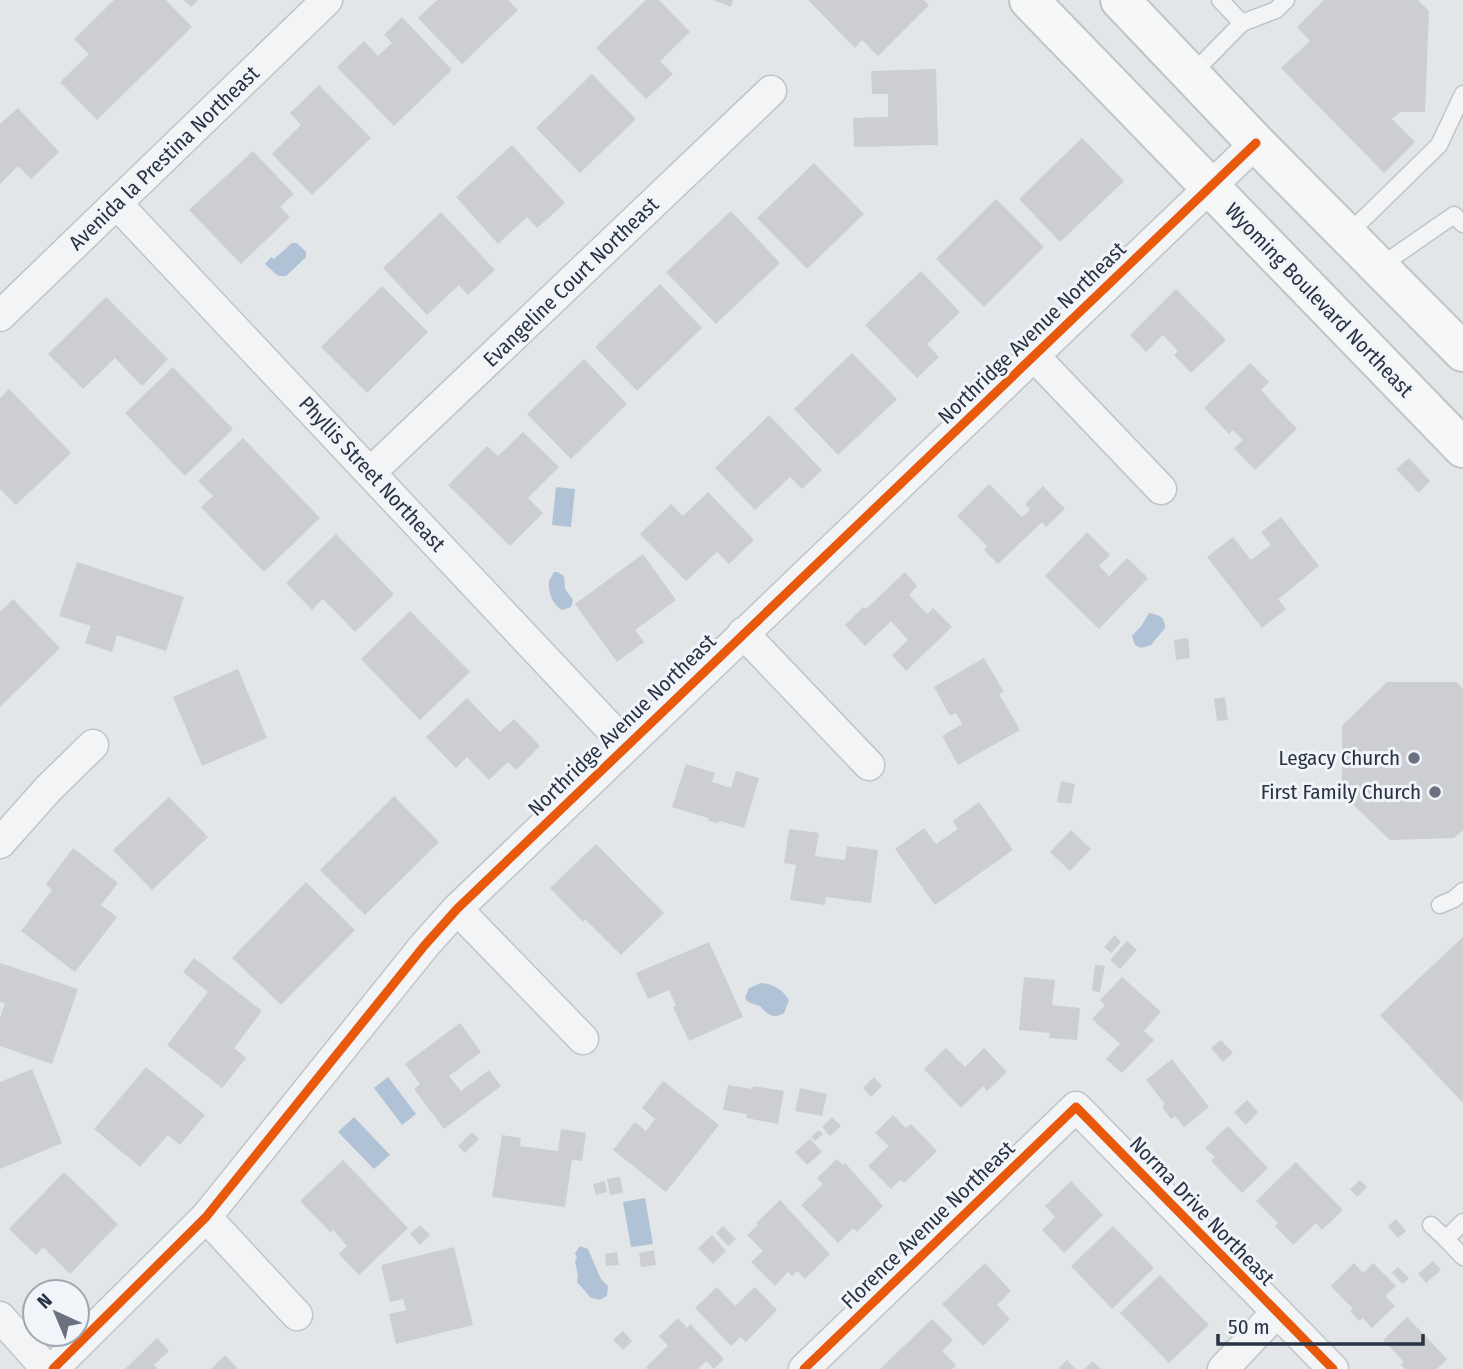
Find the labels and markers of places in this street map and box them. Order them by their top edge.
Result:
place label: Legacy Church [1278,745,1400,771]
marker: Legacy Church [1406,750,1422,766]
place label: First Family Church [1261,779,1421,805]
marker: First Family Church [1427,784,1443,800]

